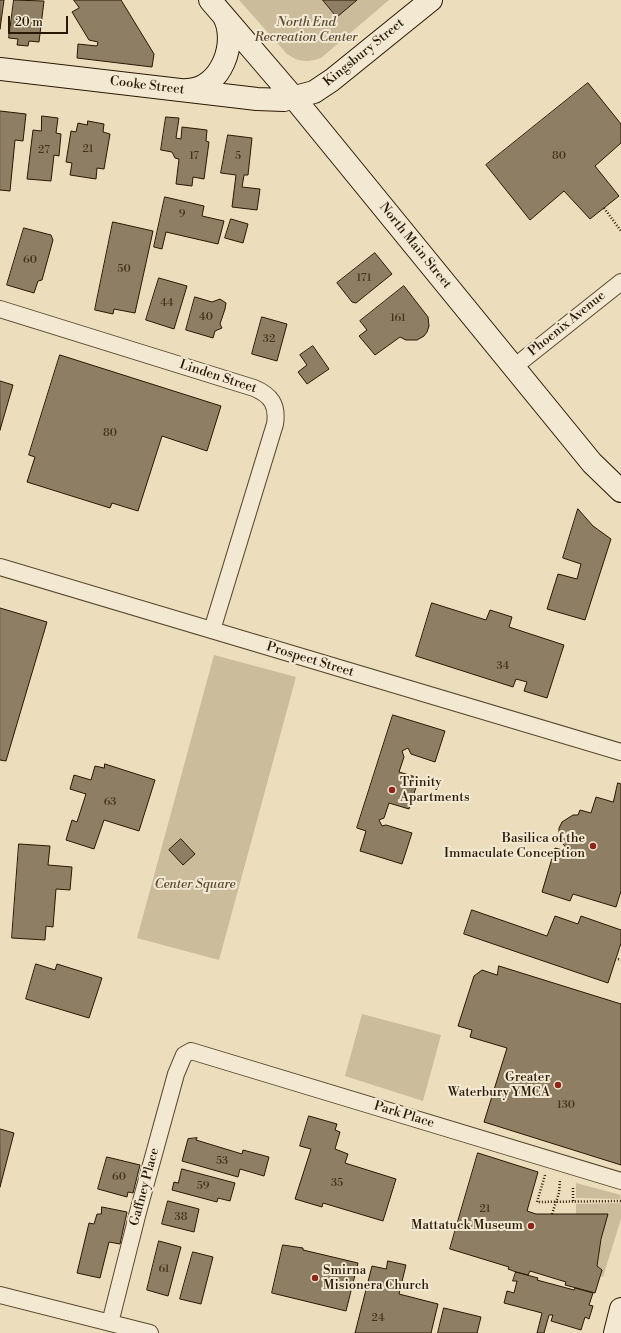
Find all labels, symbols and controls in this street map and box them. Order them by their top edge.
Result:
scale bar [10,8,70,34]
text: 20 m [15,15,43,30]
park label: North End Recreation Center [255,15,357,46]
street label: Kingsbury Street [321,16,407,90]
street label: Cooke Street [109,74,185,98]
house number: 21 [82,142,94,156]
house number: 27 [38,143,50,157]
house number: 17 [189,149,199,163]
house number: 5 [235,149,241,163]
house number: 80 [552,149,566,163]
street label: North Main Street [376,200,454,292]
house number: 9 [179,207,185,221]
house number: 60 [23,253,37,267]
house number: 50 [117,262,131,276]
house number: 171 [357,271,371,285]
street label: Phoenix Avenue [525,288,609,360]
house number: 44 [160,296,174,310]
house number: 40 [199,310,213,324]
house number: 161 [390,311,406,325]
house number: 32 [263,332,275,346]
street label: Linden Street [177,357,259,397]
house number: 80 [103,426,117,440]
street label: Prospect Street [264,639,356,681]
house number: 34 [497,659,509,673]
place label: Trinity Apartments [400,775,470,806]
marker: Trinity Apartments [387,785,397,795]
house number: 63 [104,795,116,809]
place label: Basilica of the Immaculate Conception [444,831,585,862]
marker: Basilica of the Immaculate Conception [588,841,598,851]
park label: Center Square [154,877,236,893]
place label: Greater Waterbury YMCA [448,1070,550,1101]
marker: Greater Waterbury YMCA [553,1080,563,1090]
street label: Park Place [372,1098,436,1132]
house number: 130 [557,1098,575,1112]
street label: Gaffney Place [127,1146,163,1228]
house number: 53 [216,1154,228,1168]
house number: 60 [112,1170,126,1184]
house number: 35 [331,1176,343,1190]
house number: 59 [197,1179,209,1193]
house number: 21 [479,1202,491,1216]
house number: 38 [175,1210,187,1224]
place label: Mattatuck Museum [411,1218,523,1234]
marker: Mattatuck Museum [526,1221,536,1231]
house number: 61 [158,1262,170,1276]
place label: Smirna Misionera Church [323,1263,429,1294]
marker: Smirna Misionera Church [310,1273,320,1283]
house number: 24 [372,1311,384,1325]

